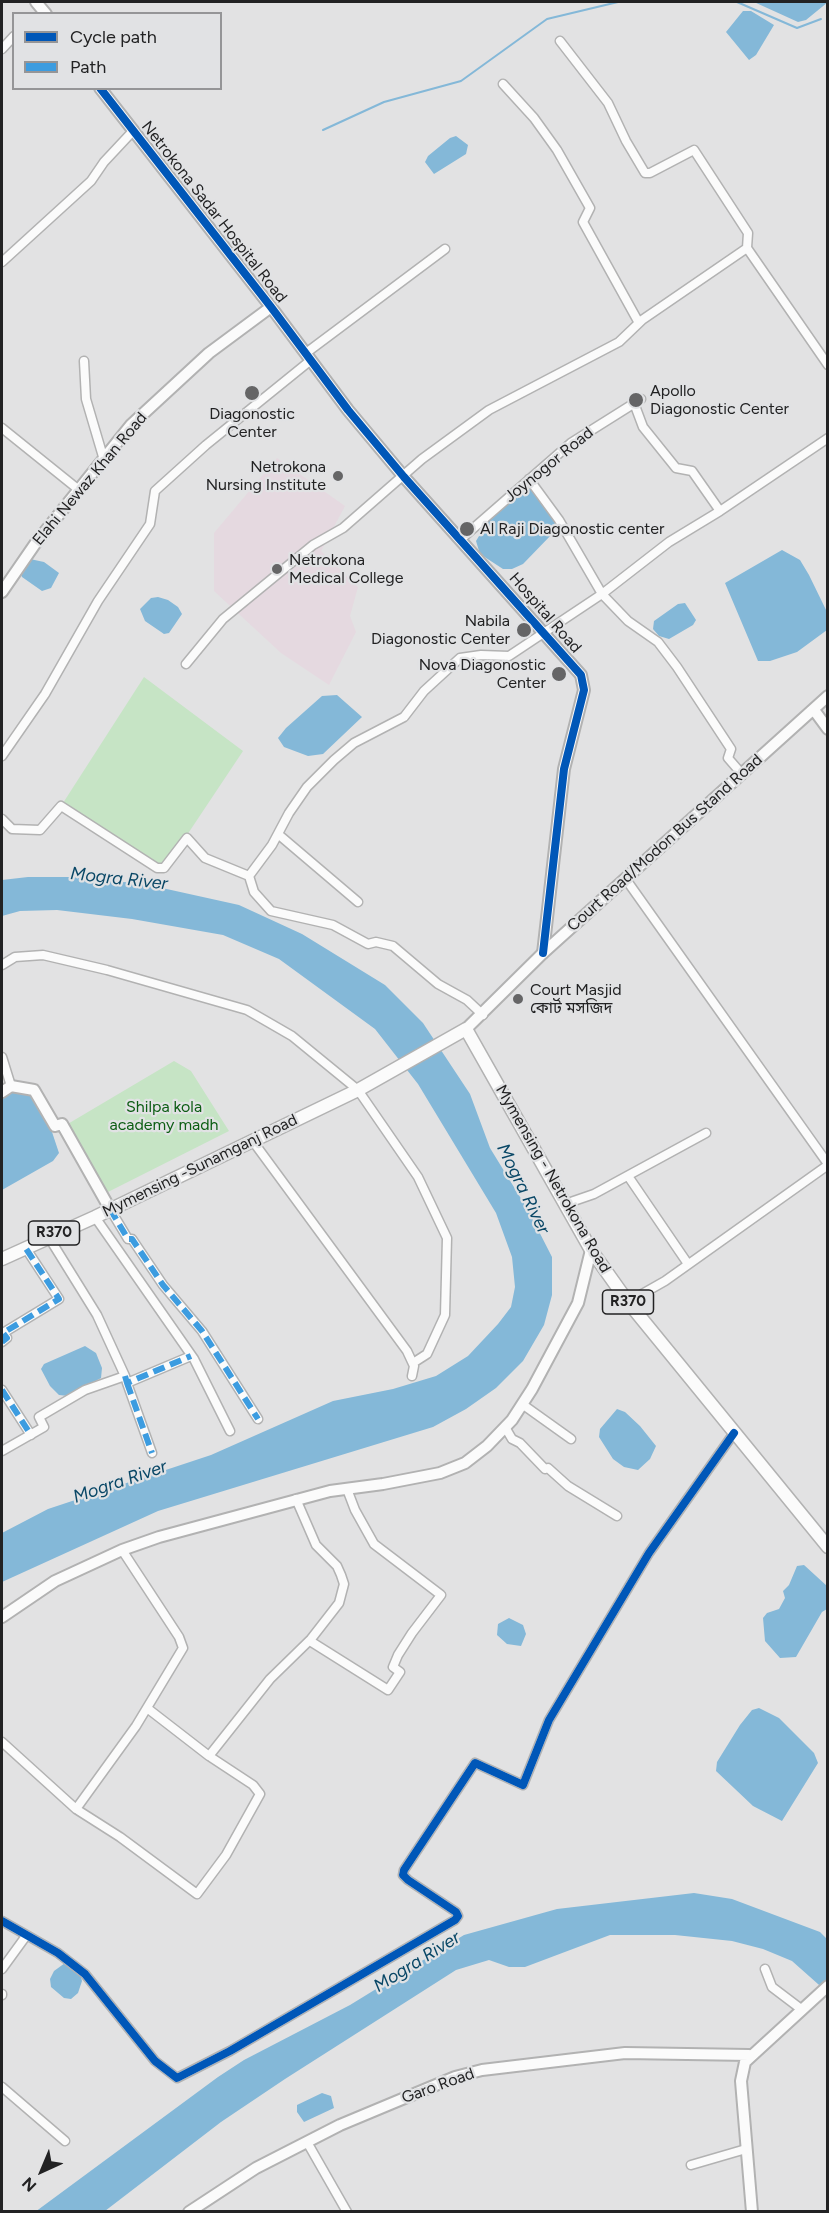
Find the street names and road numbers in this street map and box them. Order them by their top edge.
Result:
street label: Netrokona Sadar Hospital Road [137,117,291,307]
street label: Elahi Newaz Khan Road [29,409,151,549]
street label: Joynogor Road [501,423,597,507]
street label: Hospital Road [505,569,585,657]
street label: Court Road/Modon Bus Stand Road [564,750,766,936]
street label: Mymensing - Netrokona Road [491,1082,615,1276]
street label: Mymensing -Sunamganj Road [99,1110,301,1222]
road number: R370 [28,1221,80,1245]
road number: R370 [602,1290,654,1314]
street label: Garo Road [399,2064,477,2108]

